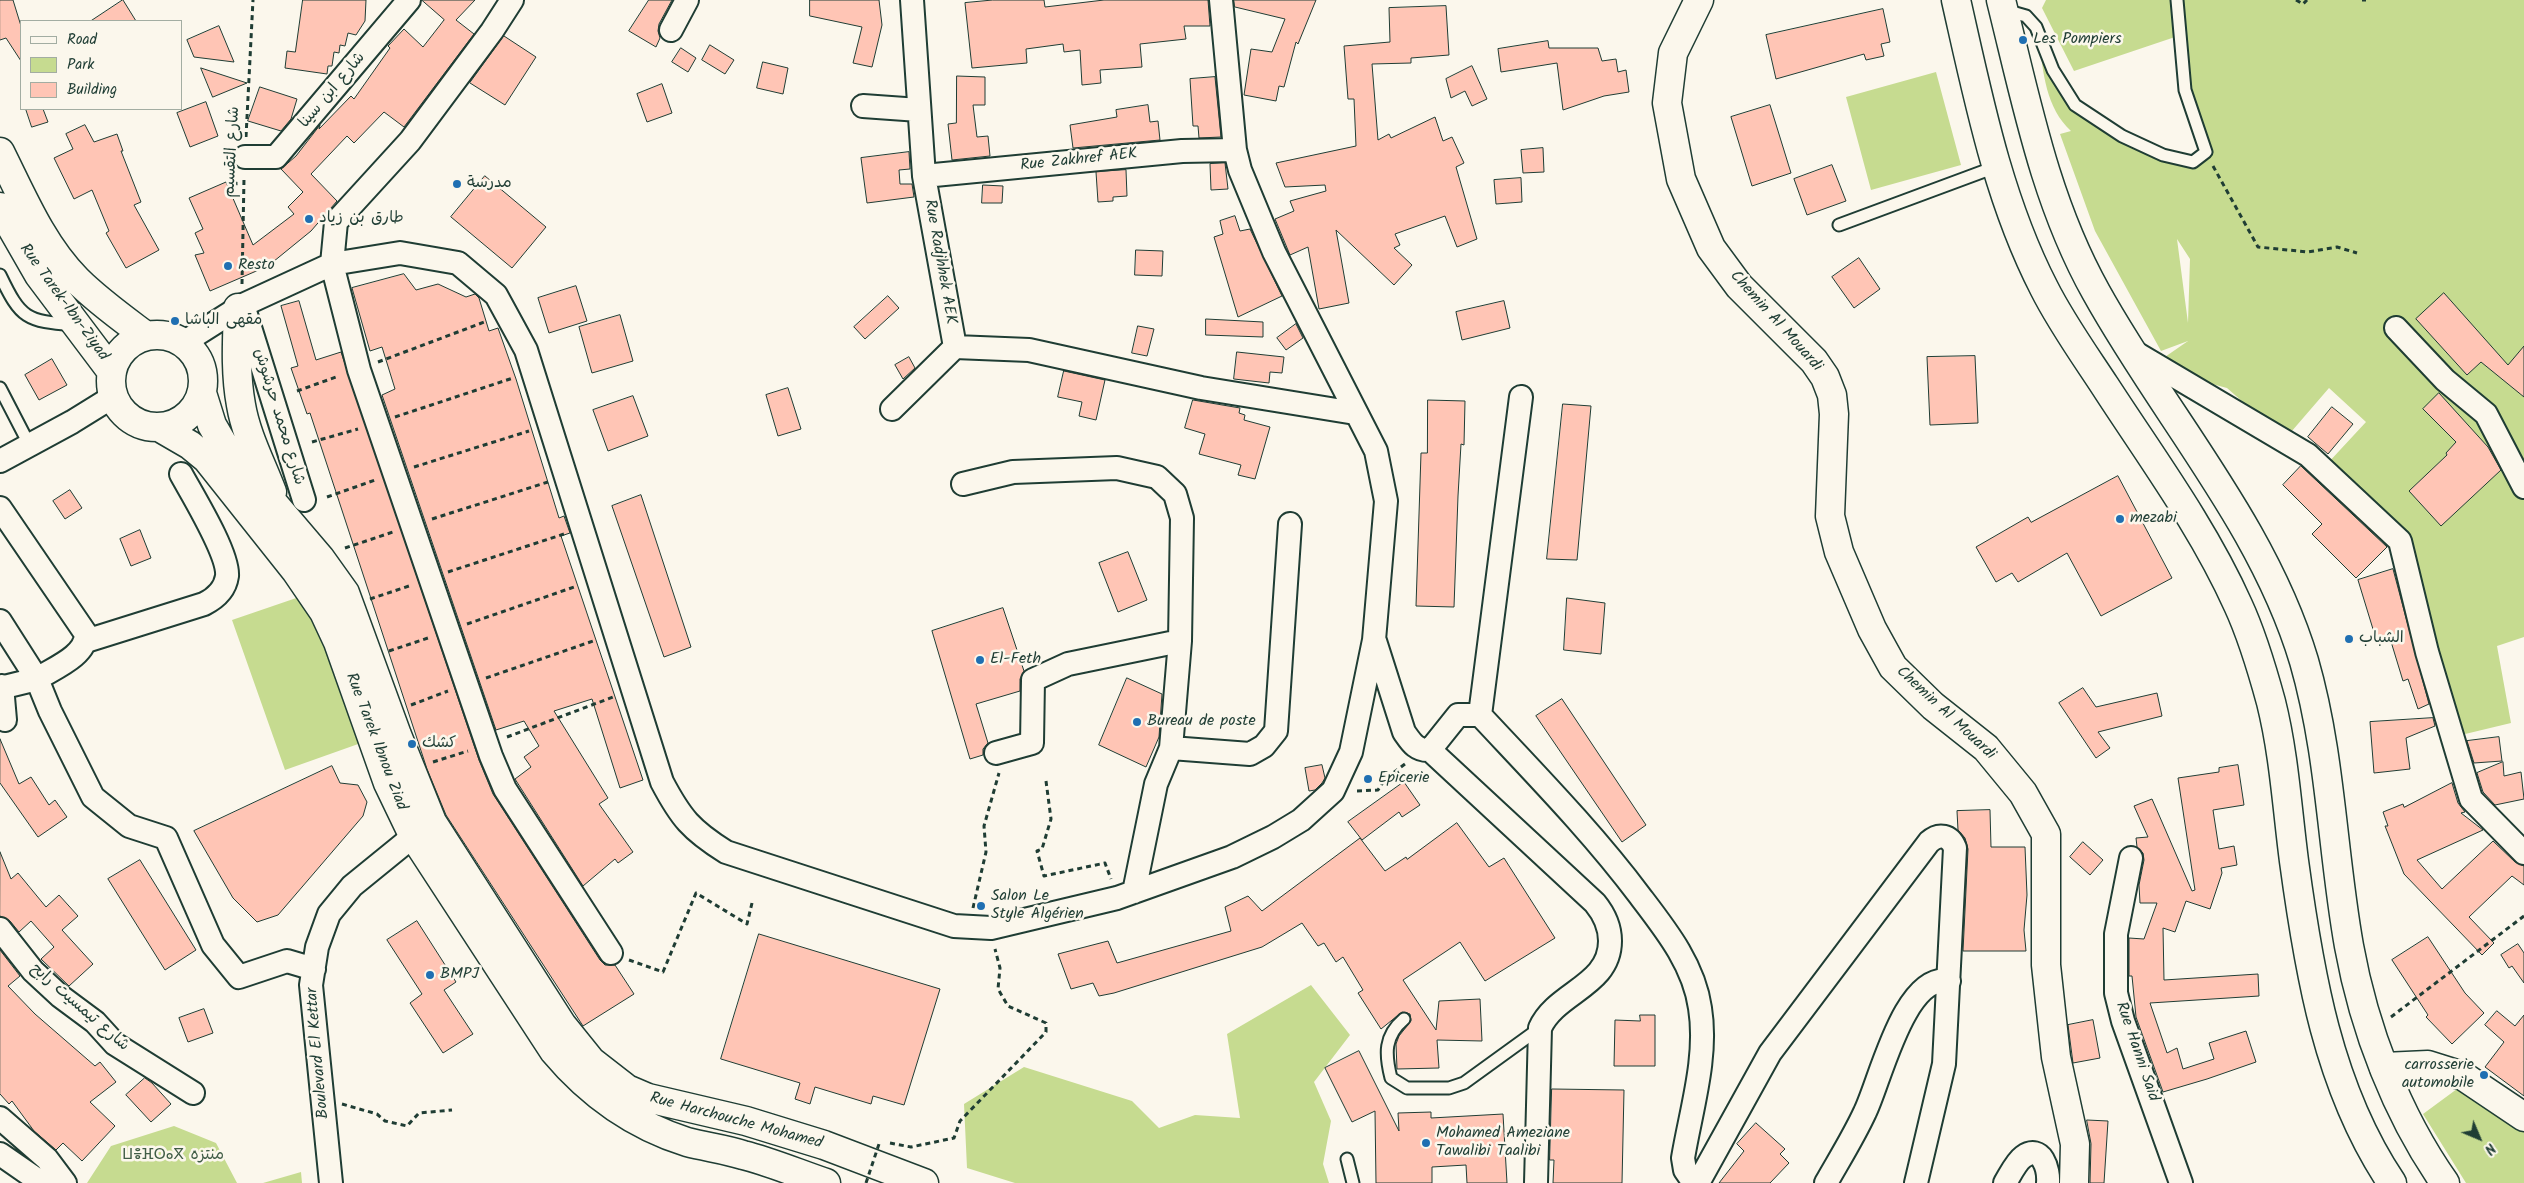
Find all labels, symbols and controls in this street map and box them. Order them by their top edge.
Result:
legend [20,20,182,110]
text: Road [67,28,97,52]
place label: Les Pompiers [2033,30,2122,50]
marker: Les Pompiers [2017,34,2029,46]
street label: شارع ابن سينا [296,49,370,133]
text: Park [67,53,94,77]
text: Building [67,78,117,102]
street label: شارع التقسيم [221,106,245,198]
street label: Rue Zakhref AEK [1020,145,1138,177]
place label: مدرسة [467,174,512,194]
marker: مدرسة [451,178,463,190]
street label: Rue Radjhhek AEK [919,198,959,326]
place label: طارق بن زياد [319,209,404,229]
marker: طارق بن زياد [303,213,315,225]
street label: Rue Tarek-Ibn-Ziyad [14,241,112,365]
place label: Resto [238,256,275,276]
marker: Resto [222,260,234,272]
street label: Chemin Al Mouardi [1725,268,1825,376]
place label: مقهى الباشا [185,311,262,331]
marker: مقهى الباشا [169,315,181,327]
street label: شارع محمد حرشوش [248,346,308,488]
place label: mezabi [2130,509,2177,529]
marker: mezabi [2114,513,2126,525]
place label: الشباب [2359,629,2404,649]
marker: الشباب [2343,633,2355,645]
place label: El-Feth [990,650,1041,670]
marker: El-Feth [974,654,986,666]
street label: Chemin Al Mouardi [1891,663,1999,765]
street label: Rue Tarek Ibnou Ziad [340,671,410,813]
place label: Bureau de poste [1147,712,1256,732]
marker: Bureau de poste [1131,716,1143,728]
place label: كشك [422,734,456,754]
marker: كشك [406,738,418,750]
place label: Epicerie [1378,769,1429,789]
marker: Epicerie [1362,773,1374,785]
place label: Salon Le Style Algérien [991,887,1084,925]
marker: Salon Le Style Algérien [975,900,987,912]
street label: شارع تيمسيت رابح [26,960,132,1056]
place label: BMPJ [440,965,479,985]
marker: BMPJ [424,969,436,981]
street label: Boulevard El Kettar [304,987,334,1119]
street label: Rue Hanni Said [2110,1000,2162,1104]
place label: carrosserie automobile [2402,1056,2474,1094]
marker: carrosserie automobile [2478,1069,2490,1081]
street label: Rue Harchouche Mohamed [648,1090,824,1154]
north arrow [2454,1113,2504,1163]
place label: Mohamed Ameziane Tawalibi Taalibi [1436,1124,1570,1162]
marker: Mohamed Ameziane Tawalibi Taalibi [1420,1137,1432,1149]
text: N [2479,1138,2501,1160]
park label: ⵡⴻⴼⵔⴰⴳ منتزه [122,1146,224,1166]

